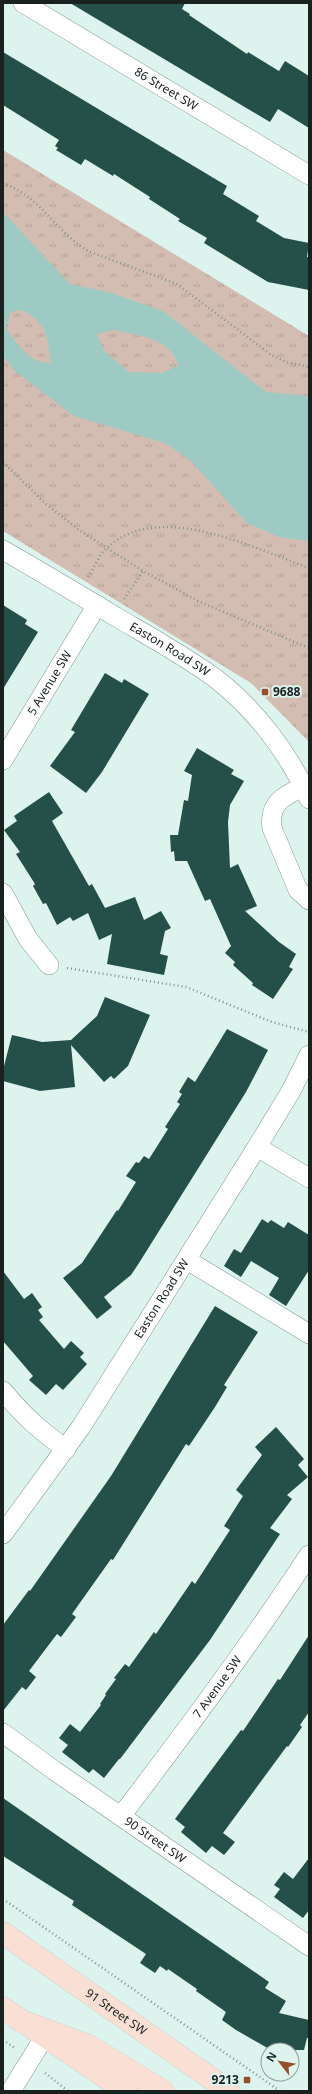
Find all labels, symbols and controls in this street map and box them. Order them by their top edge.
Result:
street label: 86 Street SW [131,63,201,114]
street label: Easton Road SW [127,618,213,680]
street label: 5 Avenue SW [23,647,75,718]
place label: 9688 [273,683,301,700]
marker: 9688 [260,687,270,697]
street label: Easton Road SW [130,1255,193,1341]
street label: 7 Avenue SW [189,1652,245,1721]
street label: 90 Street SW [121,1812,190,1867]
street label: 91 Street SW [82,1984,150,2039]
north arrow [260,2042,300,2082]
text: N [262,2049,280,2064]
place label: 9213 [212,2071,239,2088]
marker: 9213 [242,2075,252,2085]

